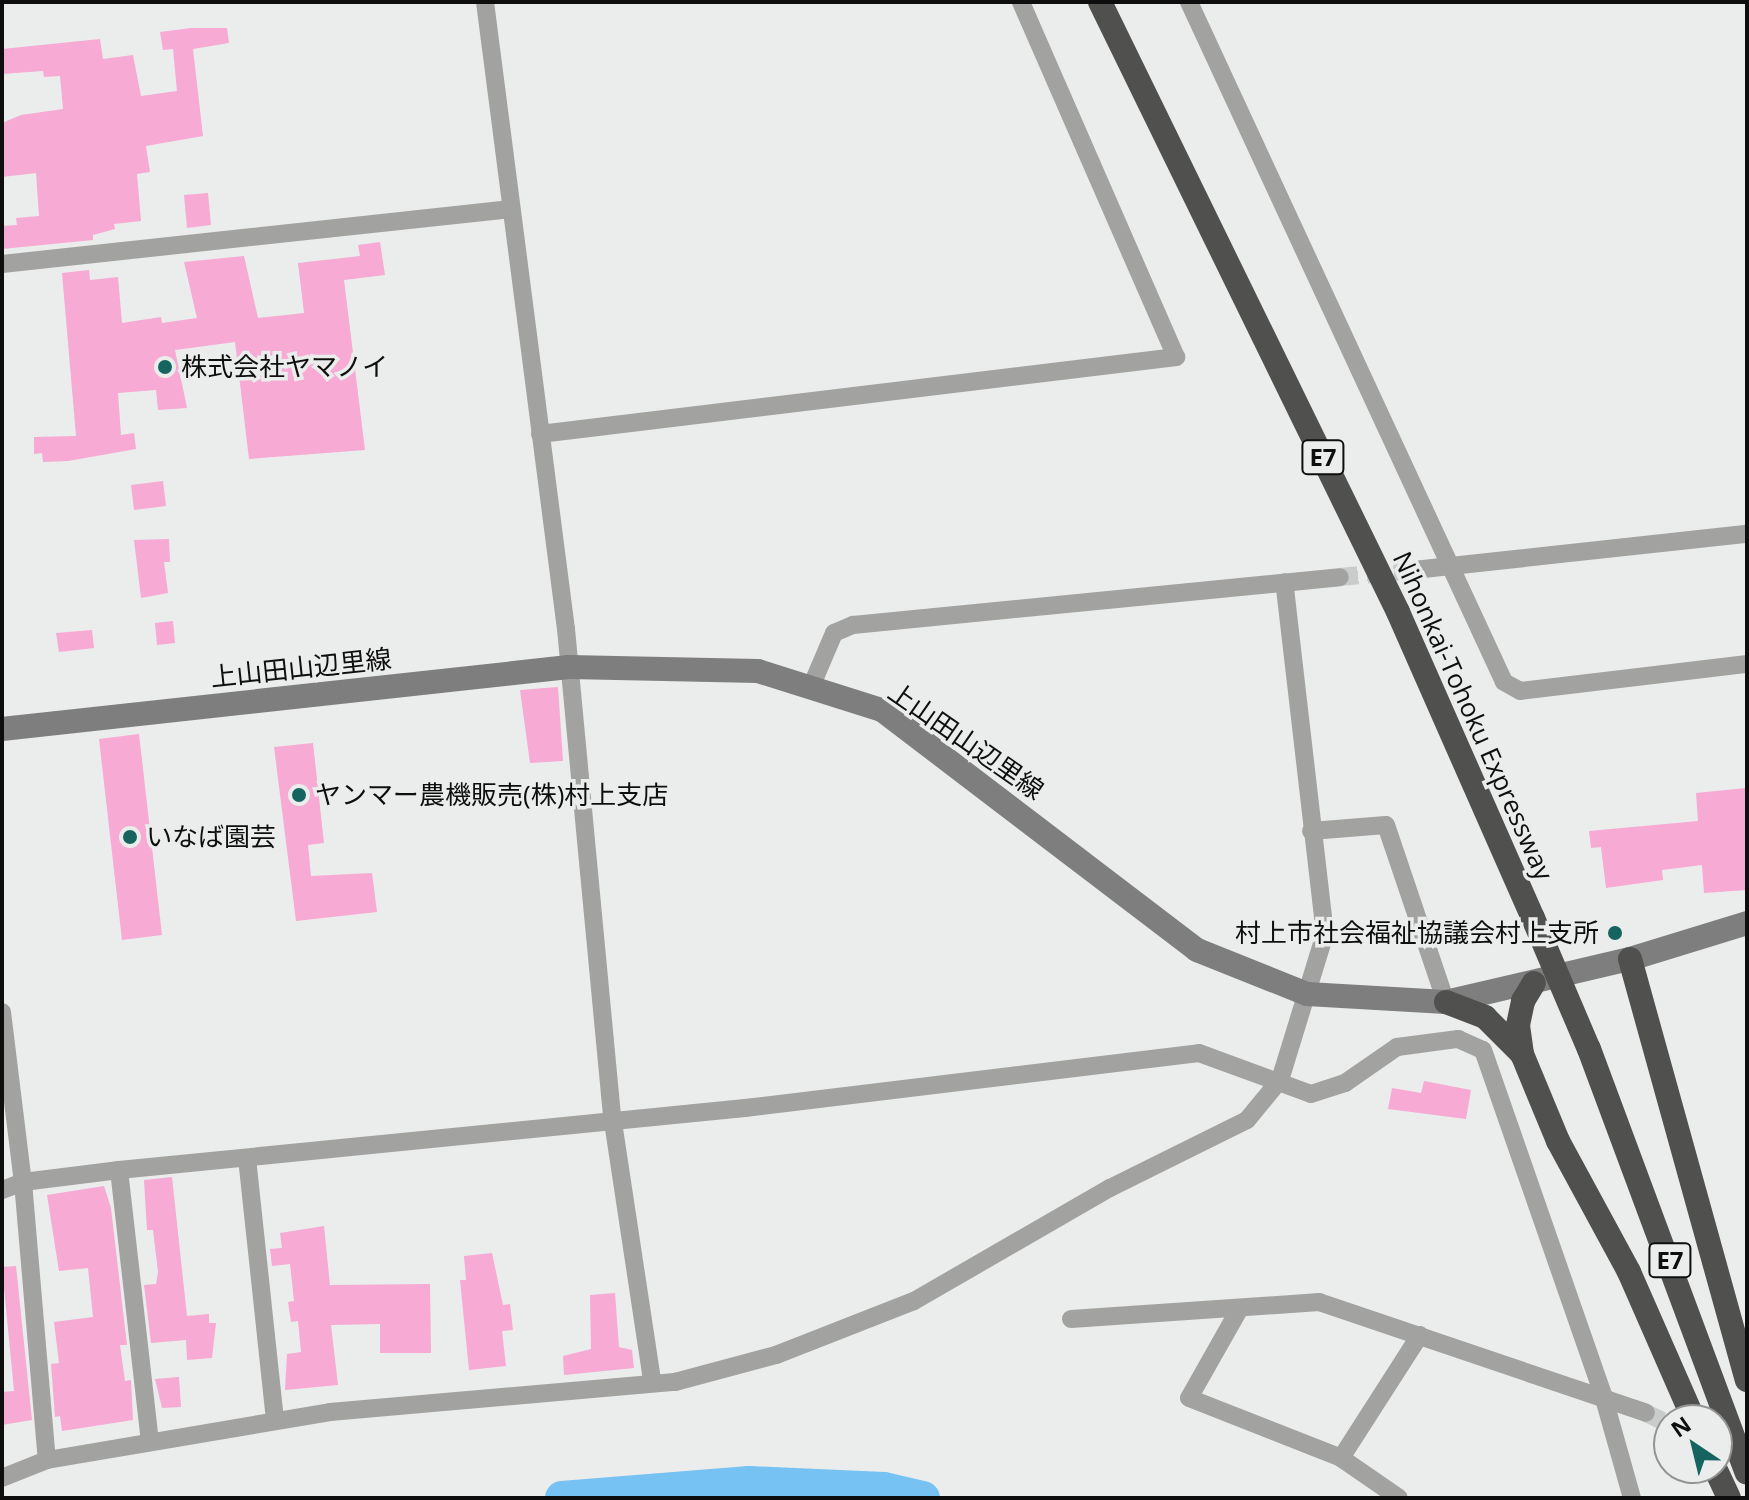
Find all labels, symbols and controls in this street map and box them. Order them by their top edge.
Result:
place label: 株式会社ヤマノイ [181,351,389,383]
marker: 株式会社ヤマノイ [156,358,174,376]
road number: E7 [1301,437,1345,477]
street label: Nihonkai-Tohoku Expressway [1386,547,1560,885]
street label: 上山田山辺里線 [209,643,393,693]
street label: 上山田山辺里線 [883,676,1049,806]
place label: ヤンマー農機販売(株)村上支店 [315,779,668,811]
marker: ヤンマー農機販売(株)村上支店 [290,786,308,804]
place label: いなば園芸 [146,821,276,853]
marker: いなば園芸 [121,828,139,846]
place label: 村上市社会福祉協議会村上支所 [1235,917,1599,949]
marker: 村上市社会福祉協議会村上支所 [1606,924,1624,942]
road number: E7 [1648,1240,1692,1280]
north arrow [1653,1404,1733,1484]
text: N [1664,1409,1696,1443]

